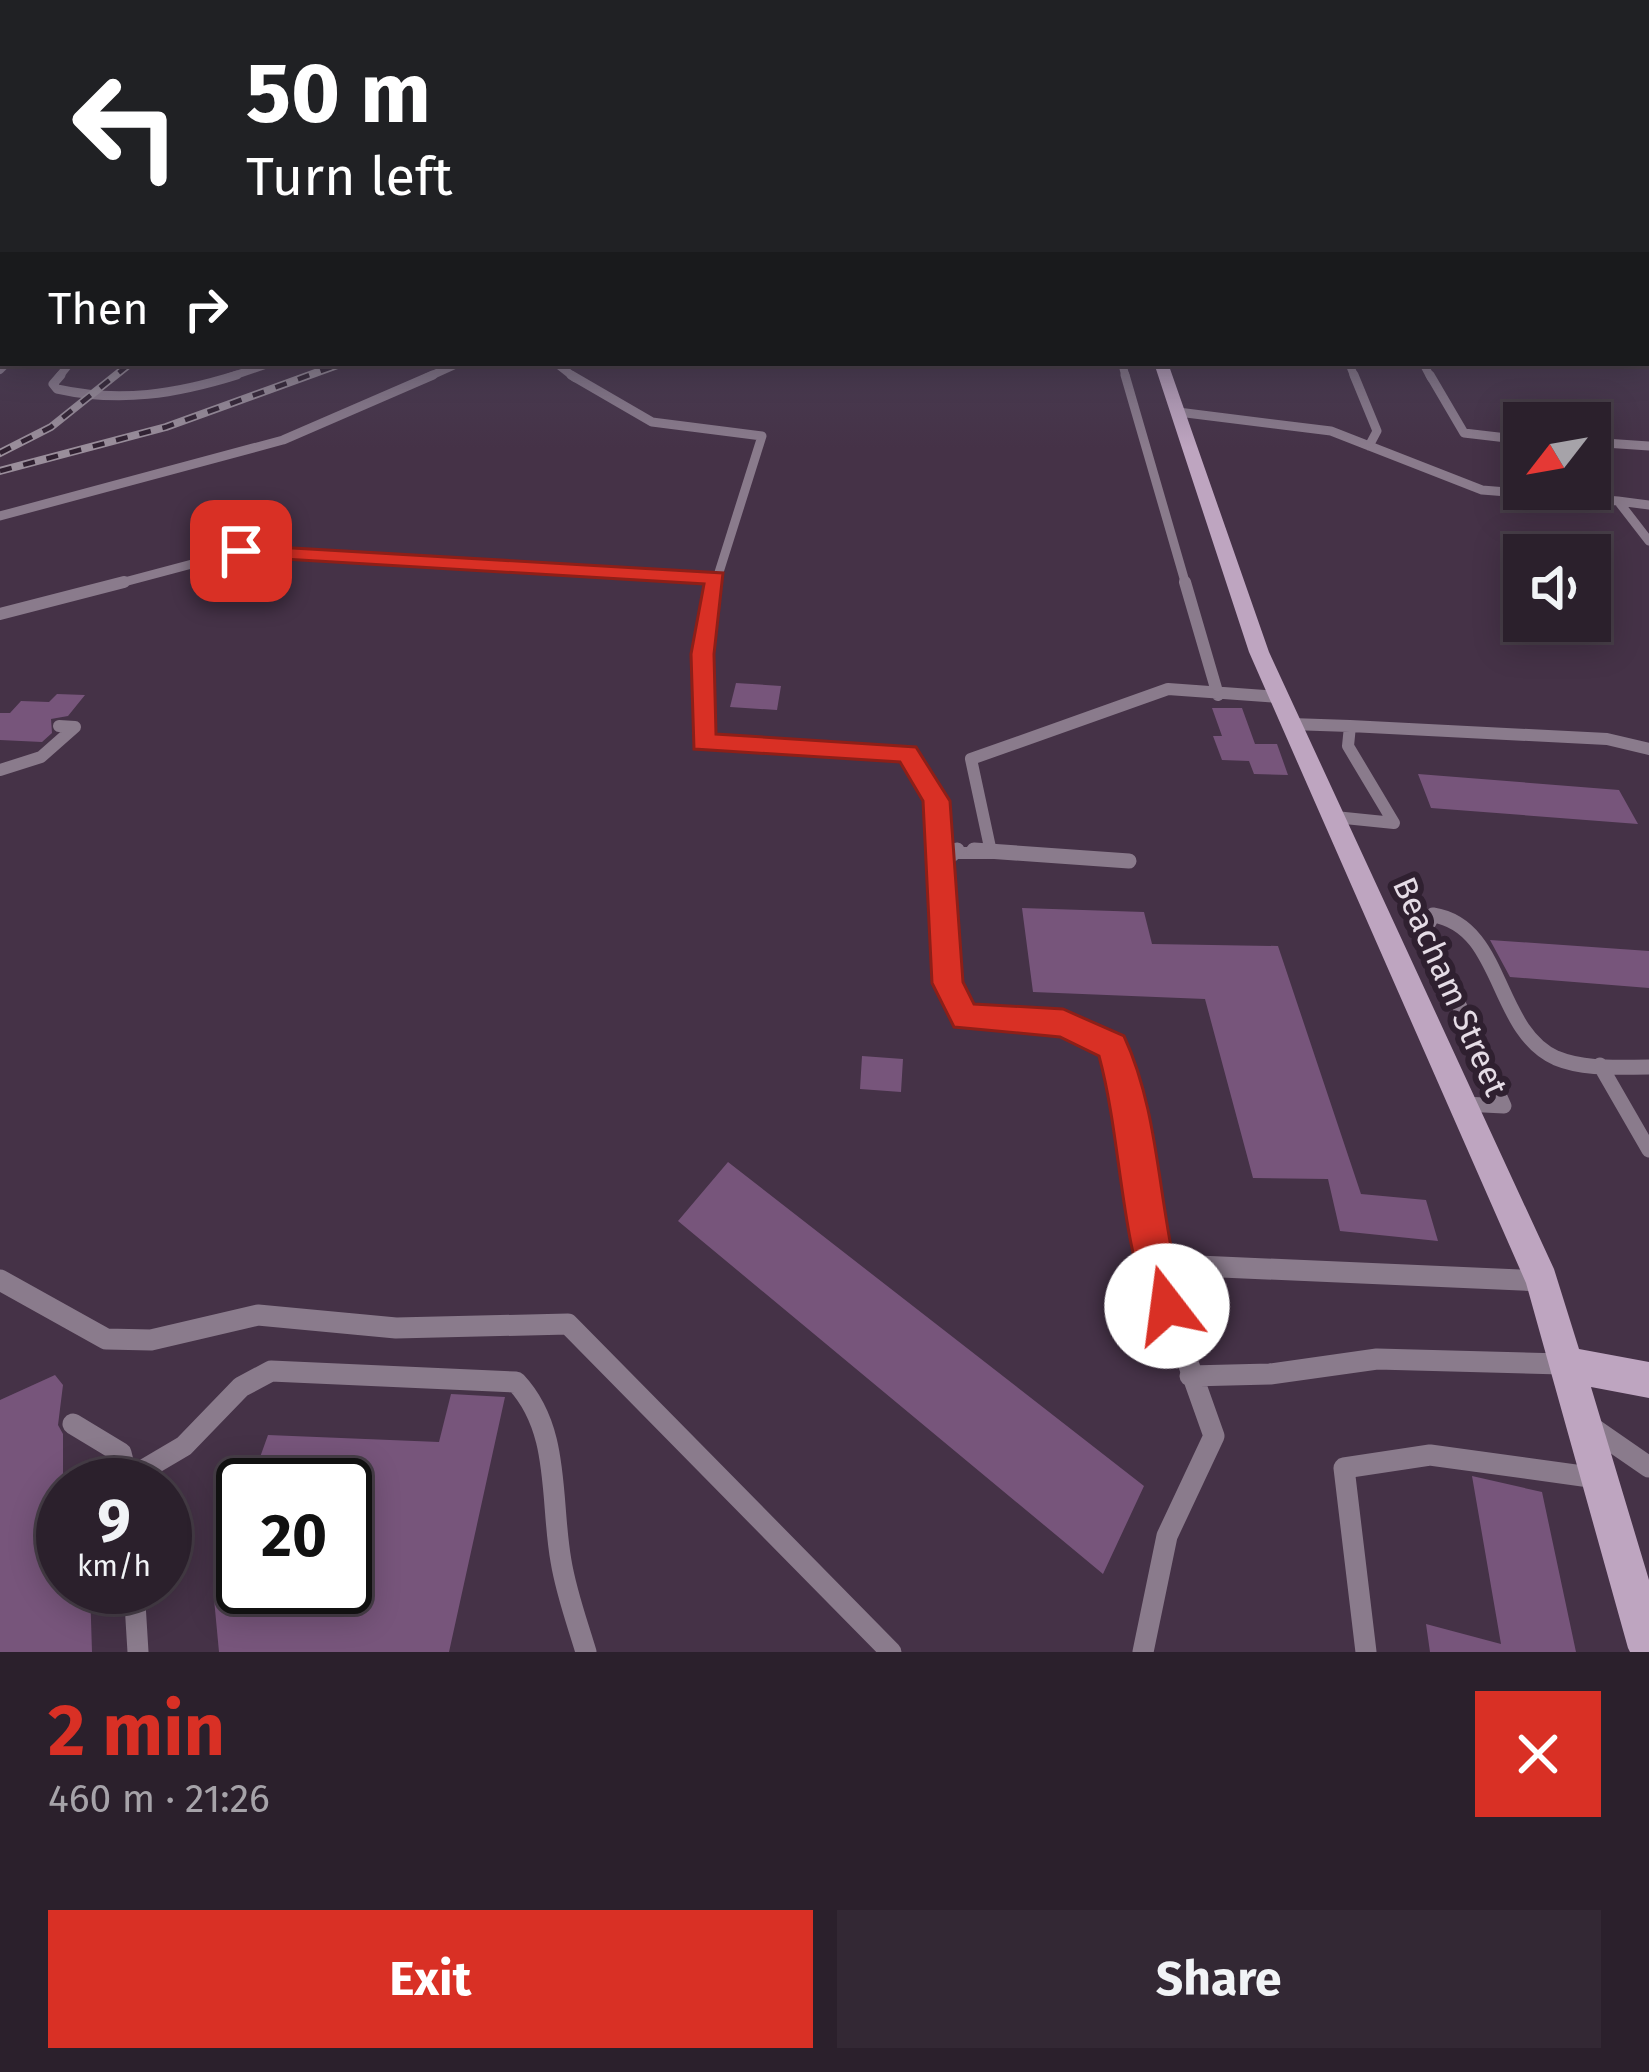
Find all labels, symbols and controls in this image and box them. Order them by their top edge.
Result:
text: 50 m [246,43,431,144]
icon: left [48,48,204,204]
text: Turn left [246,145,453,209]
icon: right [173,276,239,342]
text: Then [48,282,149,336]
north arrow [1503,402,1611,510]
map controls [1503,402,1611,642]
pin [190,500,292,602]
icon: arrive [208,518,274,584]
button: sound [1503,534,1611,642]
street label: Beacham Street [1384,871,1516,1102]
position arrow [1104,1243,1230,1369]
speed limit sign: 20 [216,1458,372,1614]
text: 9 [97,1485,131,1557]
text: km/h [77,1548,151,1584]
text: 2 min [48,1688,225,1774]
button: close [1475,1691,1601,1817]
text: 460 m · 21:26 [48,1776,270,1822]
button: Exit [48,1910,813,2048]
button: Share [837,1910,1601,2048]

